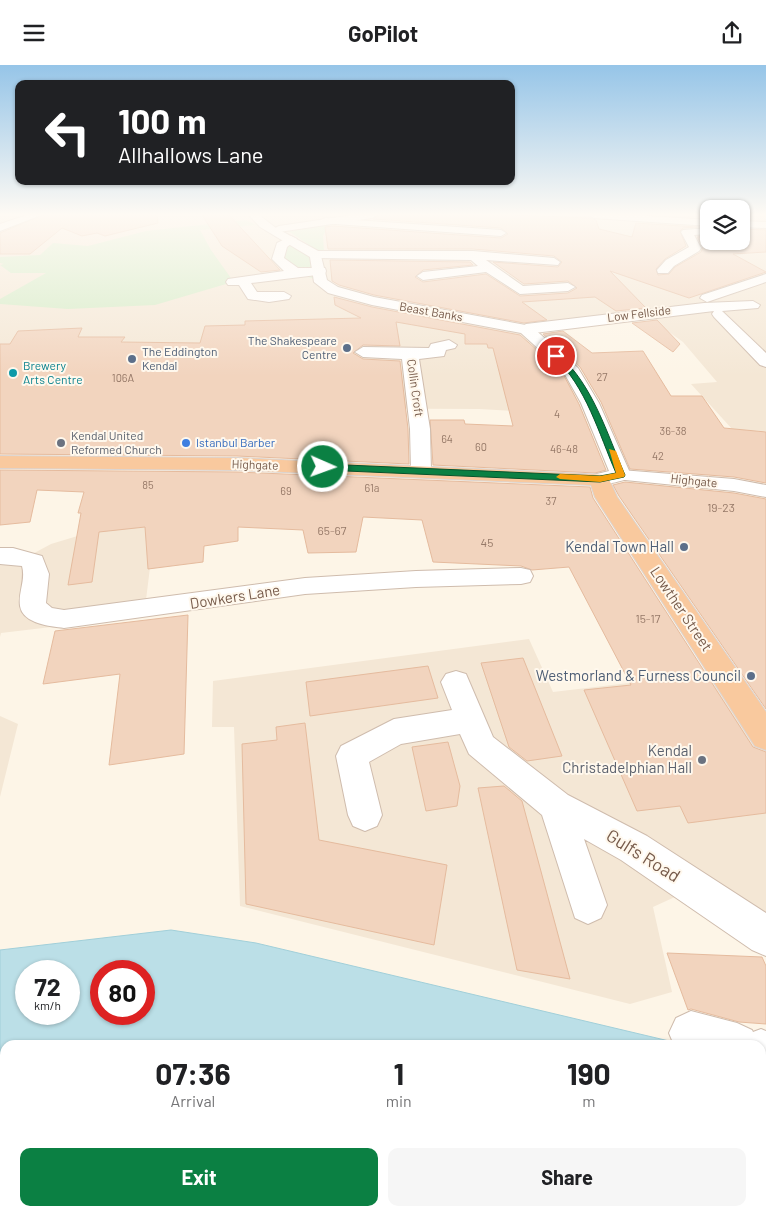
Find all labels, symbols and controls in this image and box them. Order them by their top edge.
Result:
icon: menu [20,19,48,47]
icon: share [718,19,746,47]
text: GoPilot [348,20,418,46]
text: 100 m [118,99,207,141]
icon: left [35,100,100,165]
text: Allhallows Lane [118,141,264,167]
map controls [700,200,750,250]
button: layers [700,200,750,250]
street label: Beast Banks [398,299,464,324]
street label: Low Fellside [606,302,672,324]
place label: The Shakespeare Centre [248,333,337,361]
pin [535,335,577,377]
marker: The Shakespeare Centre [341,342,353,354]
icon: arrive [542,342,570,370]
place label: The Eddington Kendal [142,344,218,372]
marker: The Eddington Kendal [126,353,138,365]
place label: Brewery Arts Centre [23,358,83,386]
street label: Collin Croft [405,358,427,418]
marker: Brewery Arts Centre [7,367,19,379]
house number: 27 [596,370,608,383]
house number: 106A [112,371,135,384]
house number: 4 [554,407,560,420]
house number: 36-38 [659,424,687,437]
place label: Kendal United Reformed Church [71,428,162,456]
house number: 64 [441,432,453,445]
place label: Istanbul Barber [196,435,276,449]
marker: Kendal United Reformed Church [55,437,67,449]
marker: Istanbul Barber [180,437,192,449]
position arrow [296,440,348,492]
house number: 60 [475,440,487,453]
house number: 46-48 [550,442,578,455]
house number: 42 [652,449,664,462]
street label: Highgate [231,456,279,472]
street label: Highgate [670,471,718,489]
house number: 85 [142,478,154,491]
house number: 61a [365,481,379,494]
house number: 69 [280,484,292,497]
house number: 37 [546,494,556,507]
house number: 19-23 [707,500,735,514]
house number: 65-67 [318,523,347,537]
house number: 45 [481,535,493,549]
place label: Kendal Town Hall [565,537,674,555]
marker: Kendal Town Hall [678,541,690,553]
street label: Lowther Street [647,563,717,654]
street label: Dowkers Lane [189,580,281,612]
house number: 15-17 [636,611,661,625]
place label: Westmorland & Furness Council [536,666,741,684]
marker: Westmorland & Furness Council [745,670,757,682]
place label: Kendal Christadelphian Hall [562,741,692,776]
marker: Kendal Christadelphian Hall [696,754,708,766]
street label: Gulfs Road [603,824,685,886]
speed limit sign: 80 [90,960,155,1025]
text: 72 [34,971,61,1001]
text: km/h [34,998,61,1012]
text: 07:36 [155,1055,231,1091]
text: 1 [393,1055,404,1091]
text: 190 [567,1055,611,1091]
text: Arrival [171,1091,215,1110]
text: min [386,1091,412,1110]
text: m [582,1091,595,1110]
button: Exit [20,1148,378,1206]
button: Share [388,1148,746,1206]

